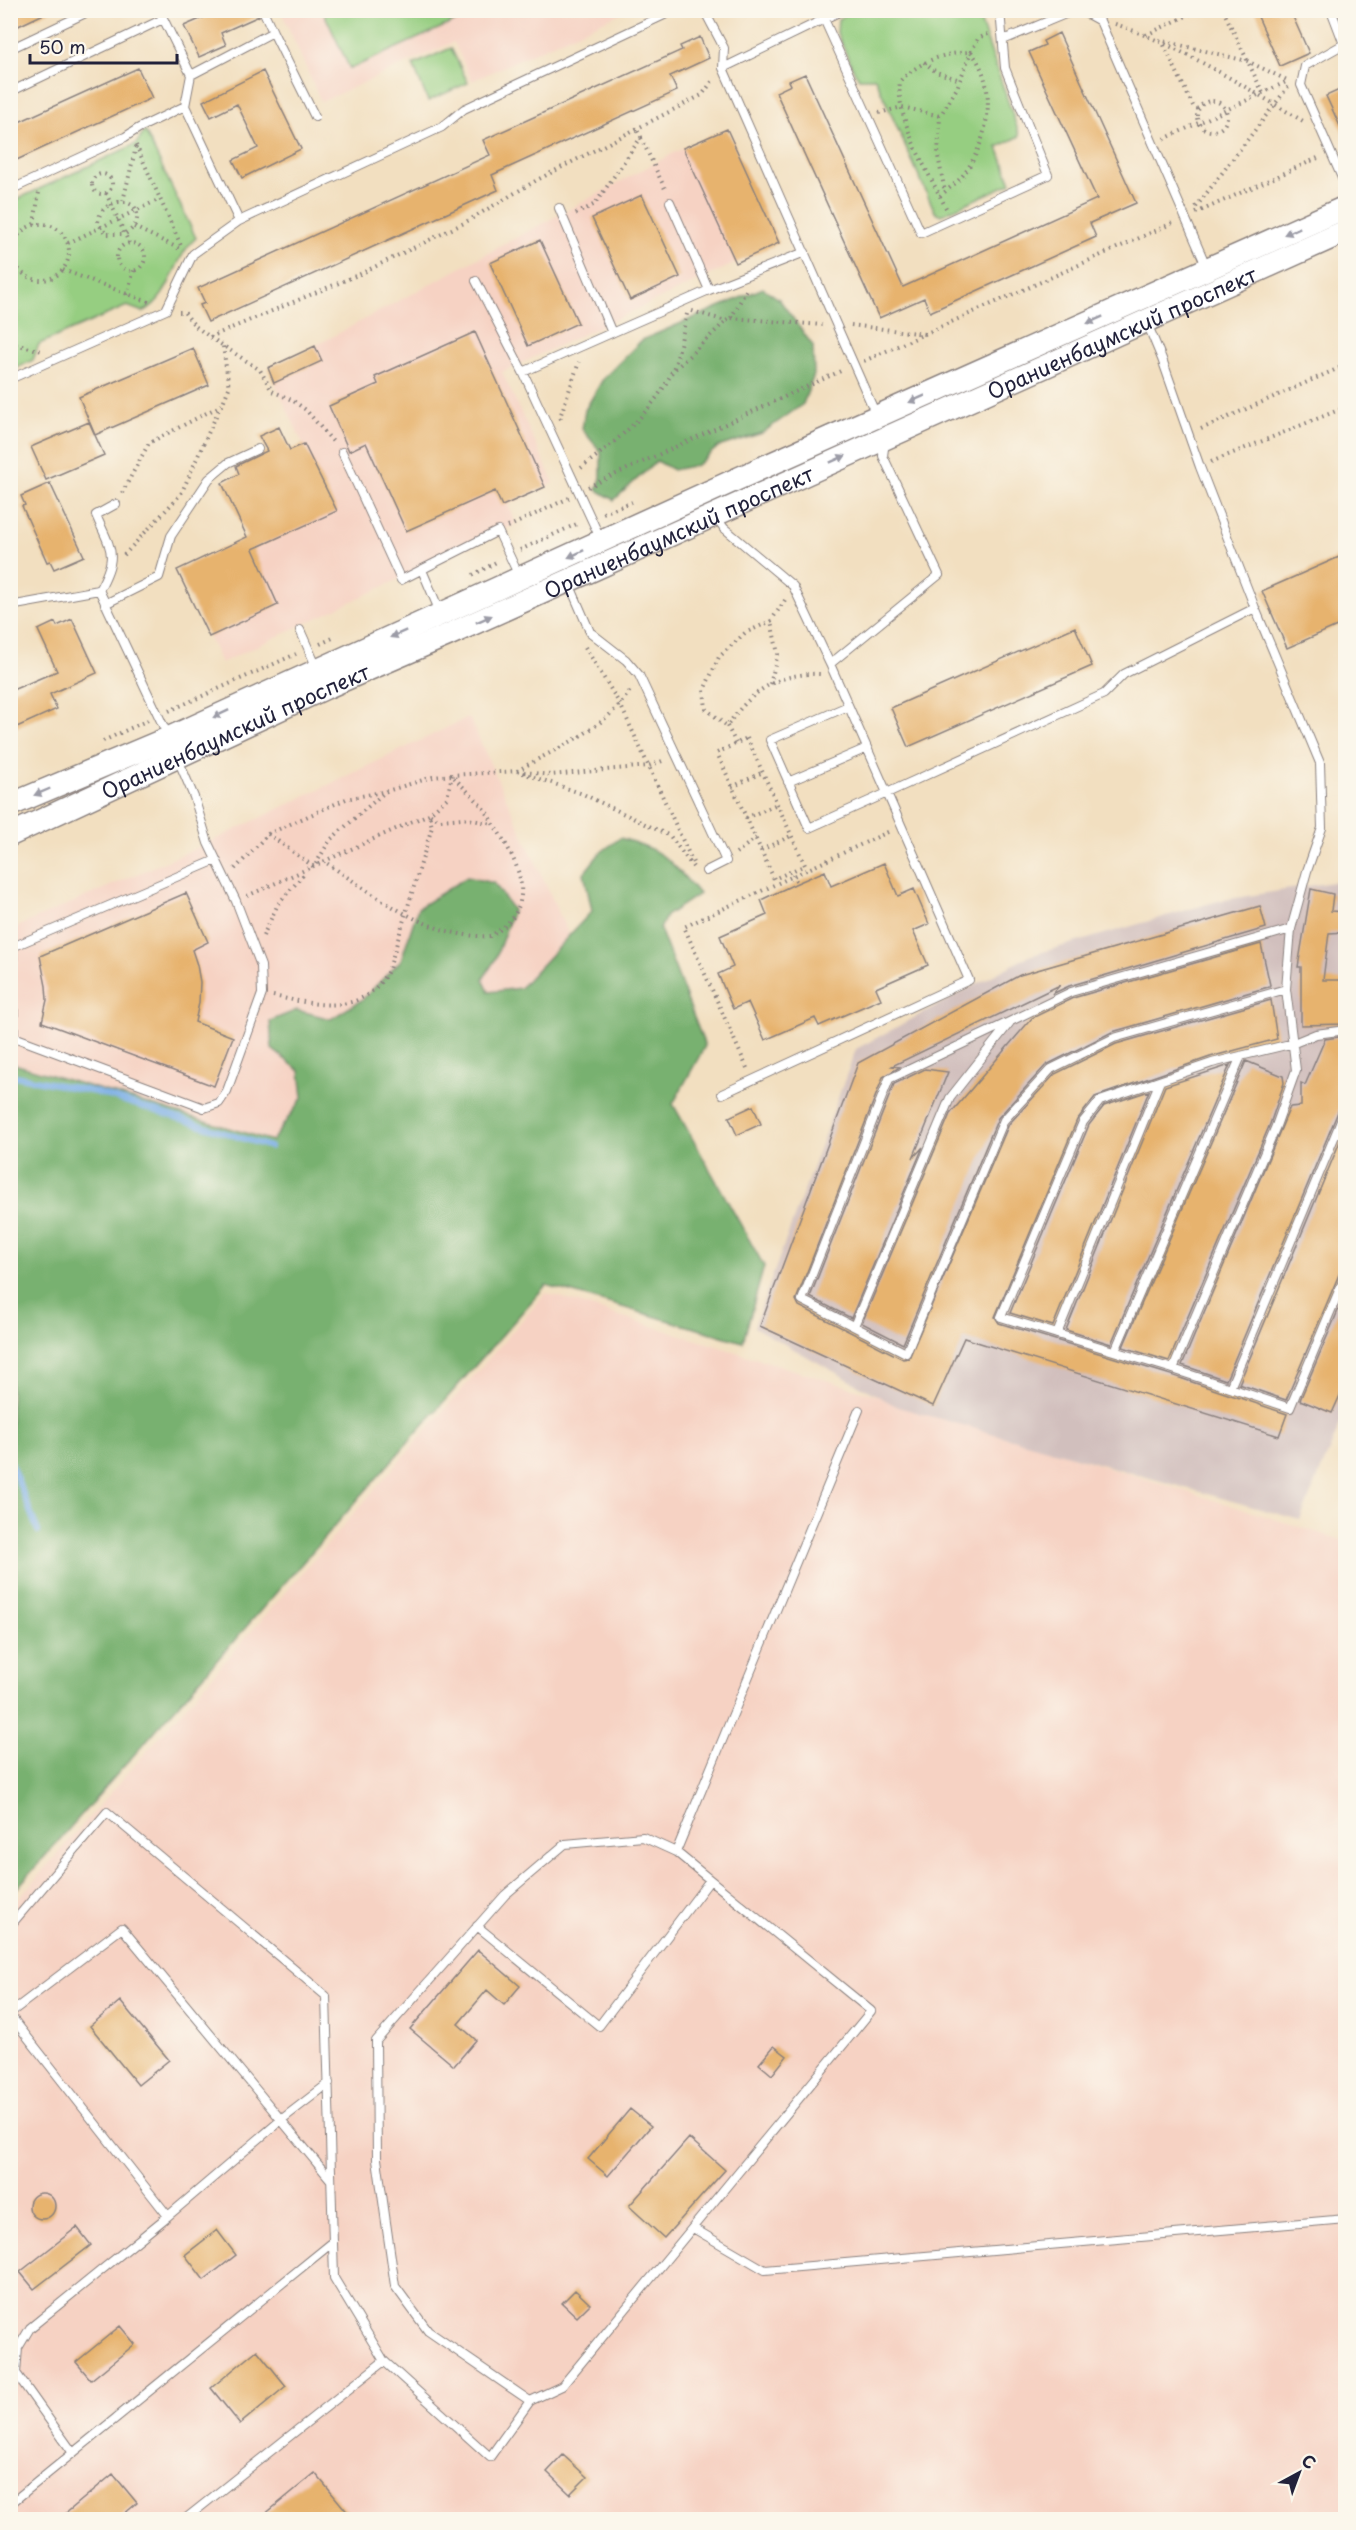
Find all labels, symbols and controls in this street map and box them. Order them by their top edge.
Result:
scale bar [30,27,177,65]
text: 50 m [39,33,86,60]
one-way arrow [1283,226,1301,236]
street label: Ораниенбаумский проспект [982,257,1262,407]
one-way arrow [1087,315,1104,324]
one-way arrow [909,395,926,404]
one-way arrow [829,454,846,463]
street label: Ораниенбаумский проспект [538,456,819,606]
one-way arrow [567,549,585,559]
one-way arrow [475,614,493,623]
one-way arrow [389,629,407,639]
street label: Ораниенбаумский проспект [95,655,375,806]
one-way arrow [211,709,229,719]
one-way arrow [33,788,51,797]
north arrow [1269,2443,1329,2503]
text: С [1297,2448,1322,2474]

